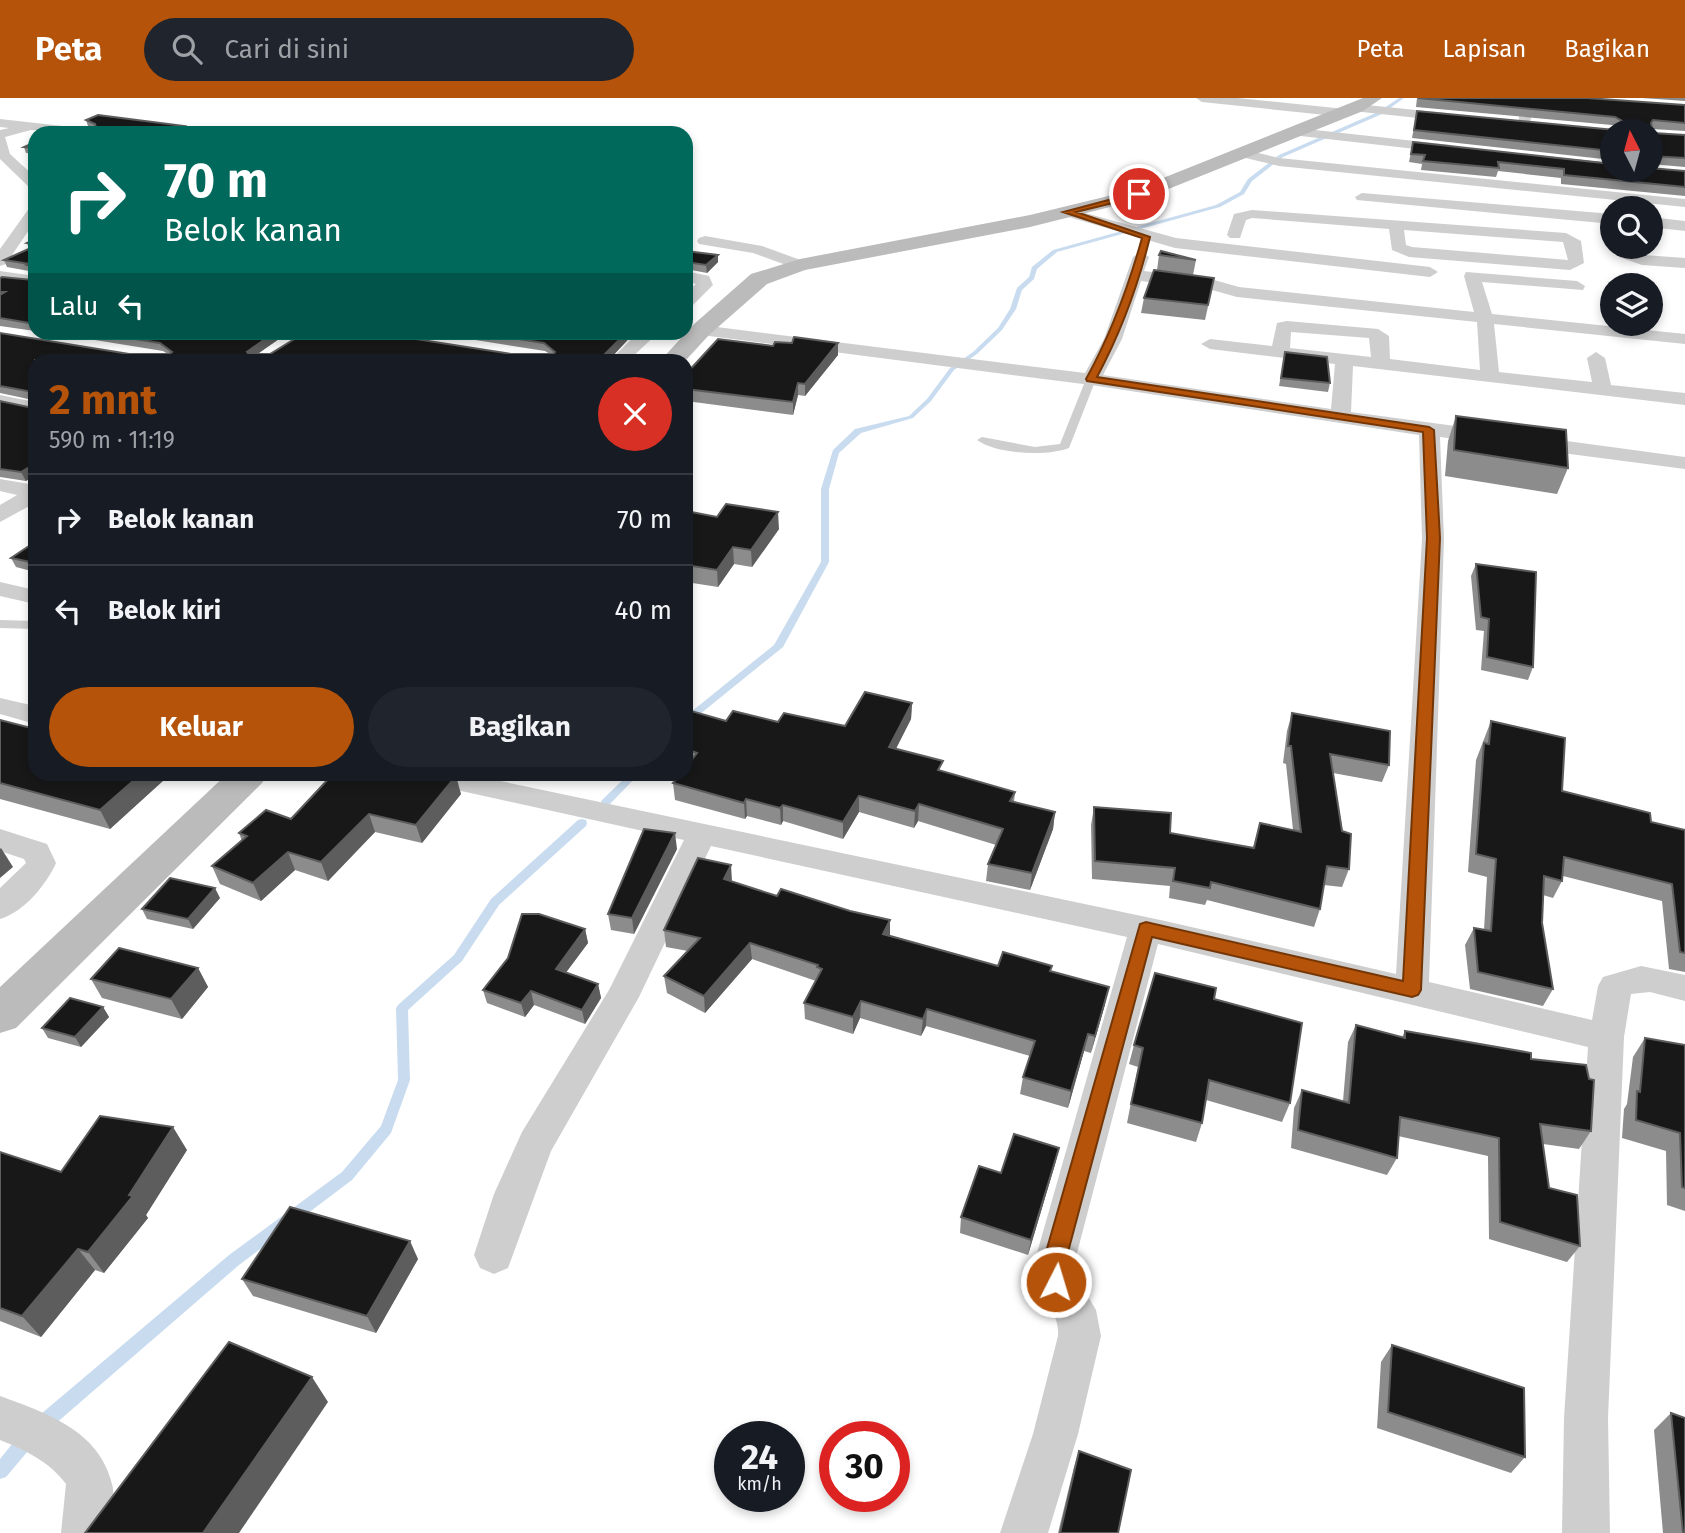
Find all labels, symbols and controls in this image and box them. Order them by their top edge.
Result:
search box [144,18,634,81]
text: Peta [35,29,102,69]
icon: search [168,30,206,68]
text: Cari di sini [224,34,349,65]
text: Peta [1357,35,1404,63]
text: Lapisan [1442,35,1526,63]
text: Bagikan [1564,35,1650,63]
north arrow [1600,119,1662,182]
map controls [1600,119,1663,336]
text: 70 m [164,151,268,210]
icon: right [49,154,140,245]
pin [1109,164,1169,224]
icon: arrive [1120,175,1158,213]
button: search [1600,196,1663,259]
text: Belok kanan [164,211,342,249]
button: layers [1600,273,1663,336]
icon: left [112,287,150,325]
text: Lalu [49,291,98,322]
text: 2 mnt [49,375,157,425]
button: close [598,377,672,451]
text: 590 m · 11:19 [49,426,175,454]
icon: right [49,501,87,539]
text: Belok kanan [108,504,254,535]
text: 70 m [617,504,672,535]
icon: left [49,592,87,630]
text: Belok kiri [108,595,221,626]
text: 40 m [614,595,672,626]
button: Keluar [49,687,354,767]
button: Bagikan [368,687,672,767]
position arrow [1019,1245,1093,1319]
speed limit sign: 30 [819,1421,910,1512]
text: 24 [741,1436,778,1478]
text: km/h [737,1473,782,1495]

